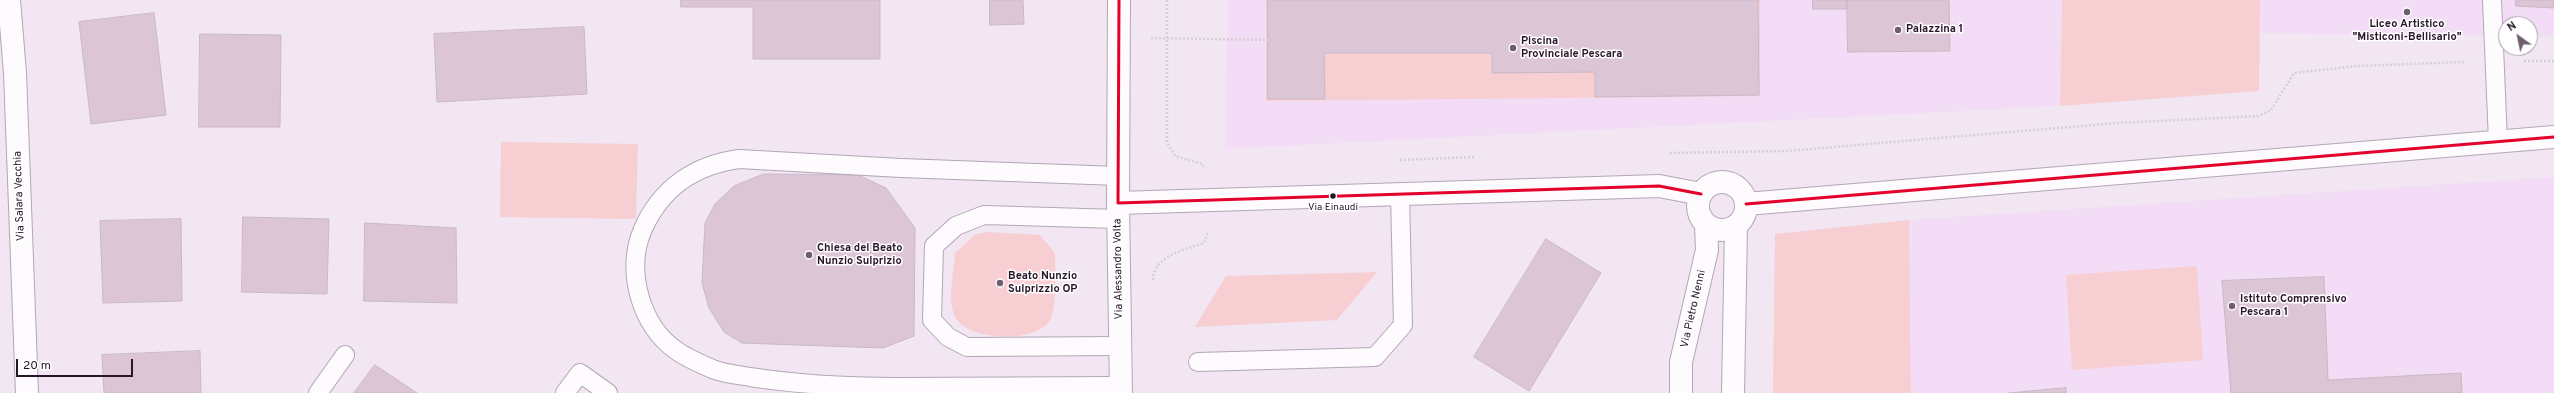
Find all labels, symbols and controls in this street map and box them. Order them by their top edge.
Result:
marker: Liceo Artistico "Misticoni-Bellisario" [2402,7,2412,17]
north arrow [2498,16,2538,56]
place label: Liceo Artistico "Misticoni-Bellisario" [2352,18,2462,44]
text: N [2505,19,2519,35]
place label: Palazzina 1 [1906,23,1963,37]
marker: Palazzina 1 [1893,25,1903,35]
place label: Piscina Provinciale Pescara [1521,35,1622,61]
marker: Piscina Provinciale Pescara [1508,43,1518,53]
street label: Via Salara Vecchia [12,151,28,241]
marker: Via Einaudi [1328,191,1338,201]
place label: Via Einaudi [1308,202,1358,214]
street label: Via Alessandro Volta [1112,218,1126,320]
place label: Chiesa del Beato Nunzio Sulprizio [817,242,902,268]
marker: Chiesa del Beato Nunzio Sulprizio [804,250,814,260]
street label: Via Pietro Nenni [1679,269,1709,349]
place label: Beato Nunzio Sulprizzio OP [1008,270,1077,296]
marker: Beato Nunzio Sulprizzio OP [995,278,1005,288]
place label: Istituto Comprensivo Pescara 1 [2240,293,2347,319]
marker: Istituto Comprensivo Pescara 1 [2227,301,2237,311]
scale bar [18,351,135,377]
text: 20 m [23,358,51,374]

